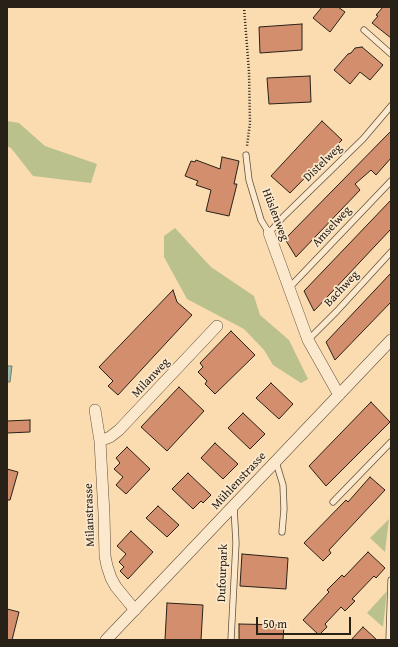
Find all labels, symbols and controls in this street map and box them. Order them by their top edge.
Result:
street label: Distelweg [301,141,345,185]
street label: Hüslenweg [258,187,292,243]
street label: Amselweg [309,204,355,250]
street label: Bachweg [322,268,362,310]
street label: Milanweg [129,355,173,401]
street label: Mühlenstrasse [209,449,269,513]
street label: Milanstrasse [82,483,98,547]
street label: Dufourpark [215,544,231,602]
scale bar [258,609,353,635]
text: 50 m [263,615,287,632]

